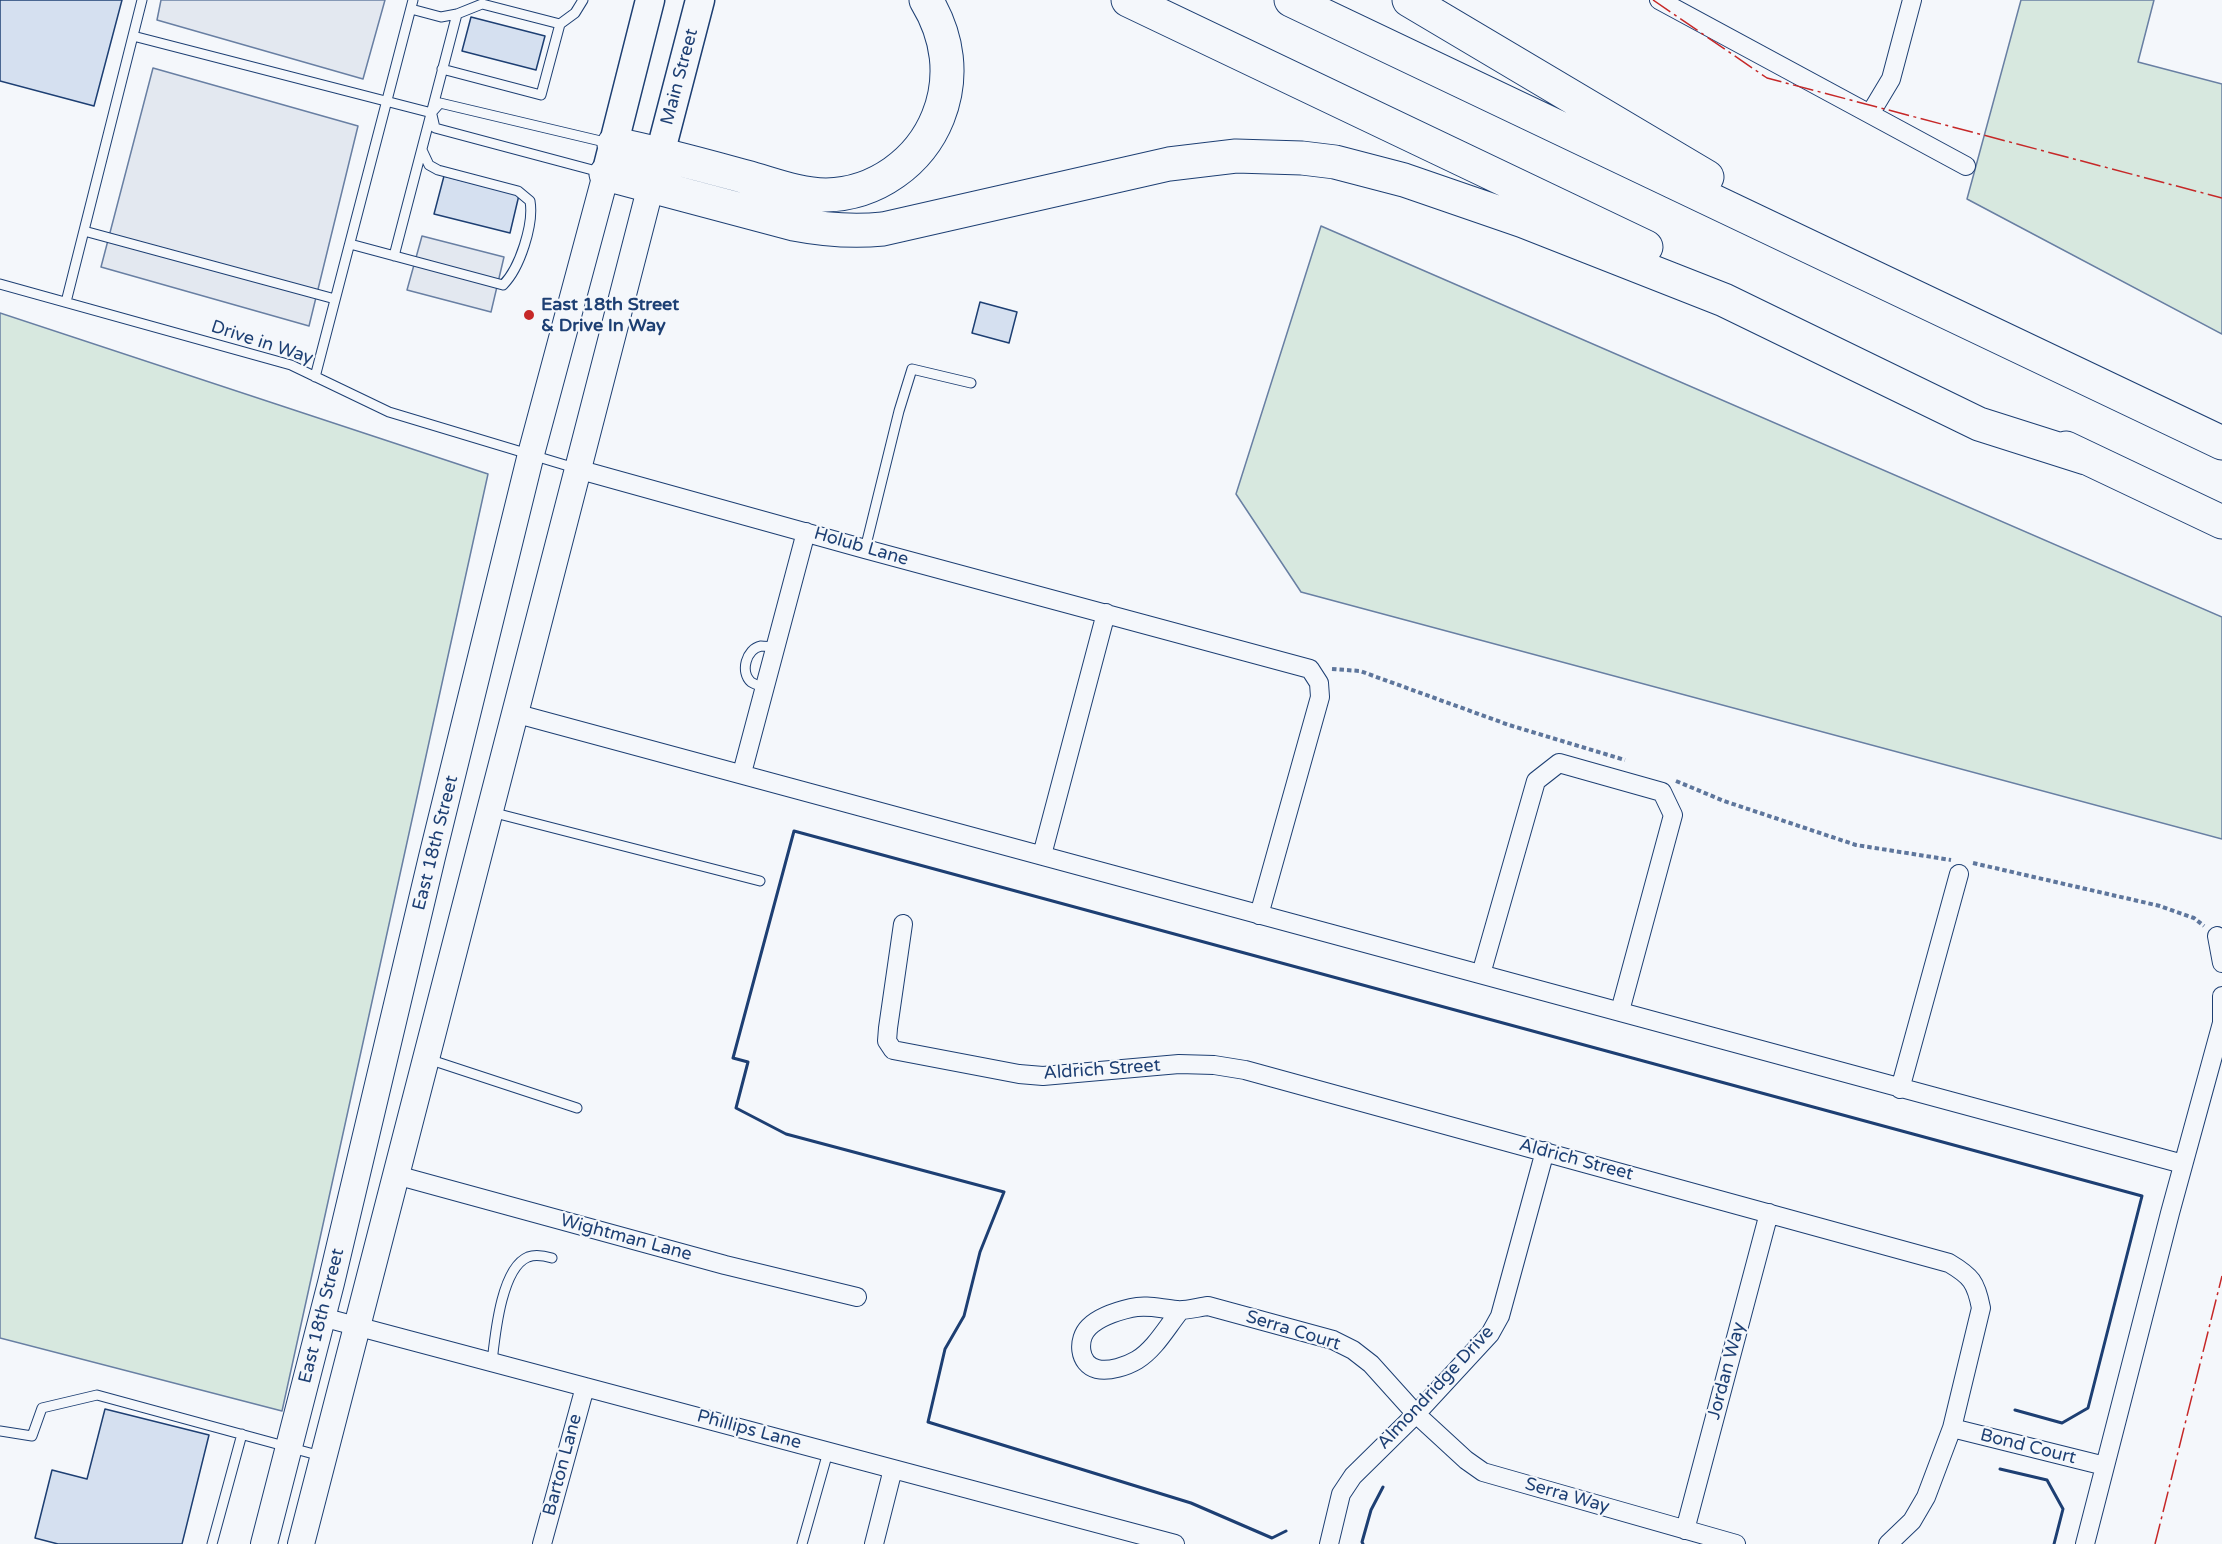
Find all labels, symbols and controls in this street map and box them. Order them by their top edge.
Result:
street label: Main Street [657,26,703,128]
place label: East 18th Street & Drive In Way [541,294,679,336]
marker: East 18th Street & Drive In Way [522,308,536,322]
street label: Drive in Way [208,316,316,370]
street label: Holub Lane [811,523,911,571]
street label: East 18th Street [409,773,463,913]
street label: Aldrich Street [1043,1055,1161,1085]
street label: Aldrich Street [1517,1134,1635,1186]
street label: Wightman Lane [558,1210,694,1266]
street label: East 18th Street [295,1246,349,1386]
street label: Serra Court [1243,1306,1343,1356]
street label: Jordan Way [1704,1320,1750,1422]
street label: Almondridge Drive [1373,1322,1499,1454]
street label: Phillips Lane [694,1406,804,1454]
street label: Barton Lane [539,1412,587,1518]
street label: Bond Court [1978,1425,2078,1469]
street label: Serra Way [1522,1474,1612,1518]

